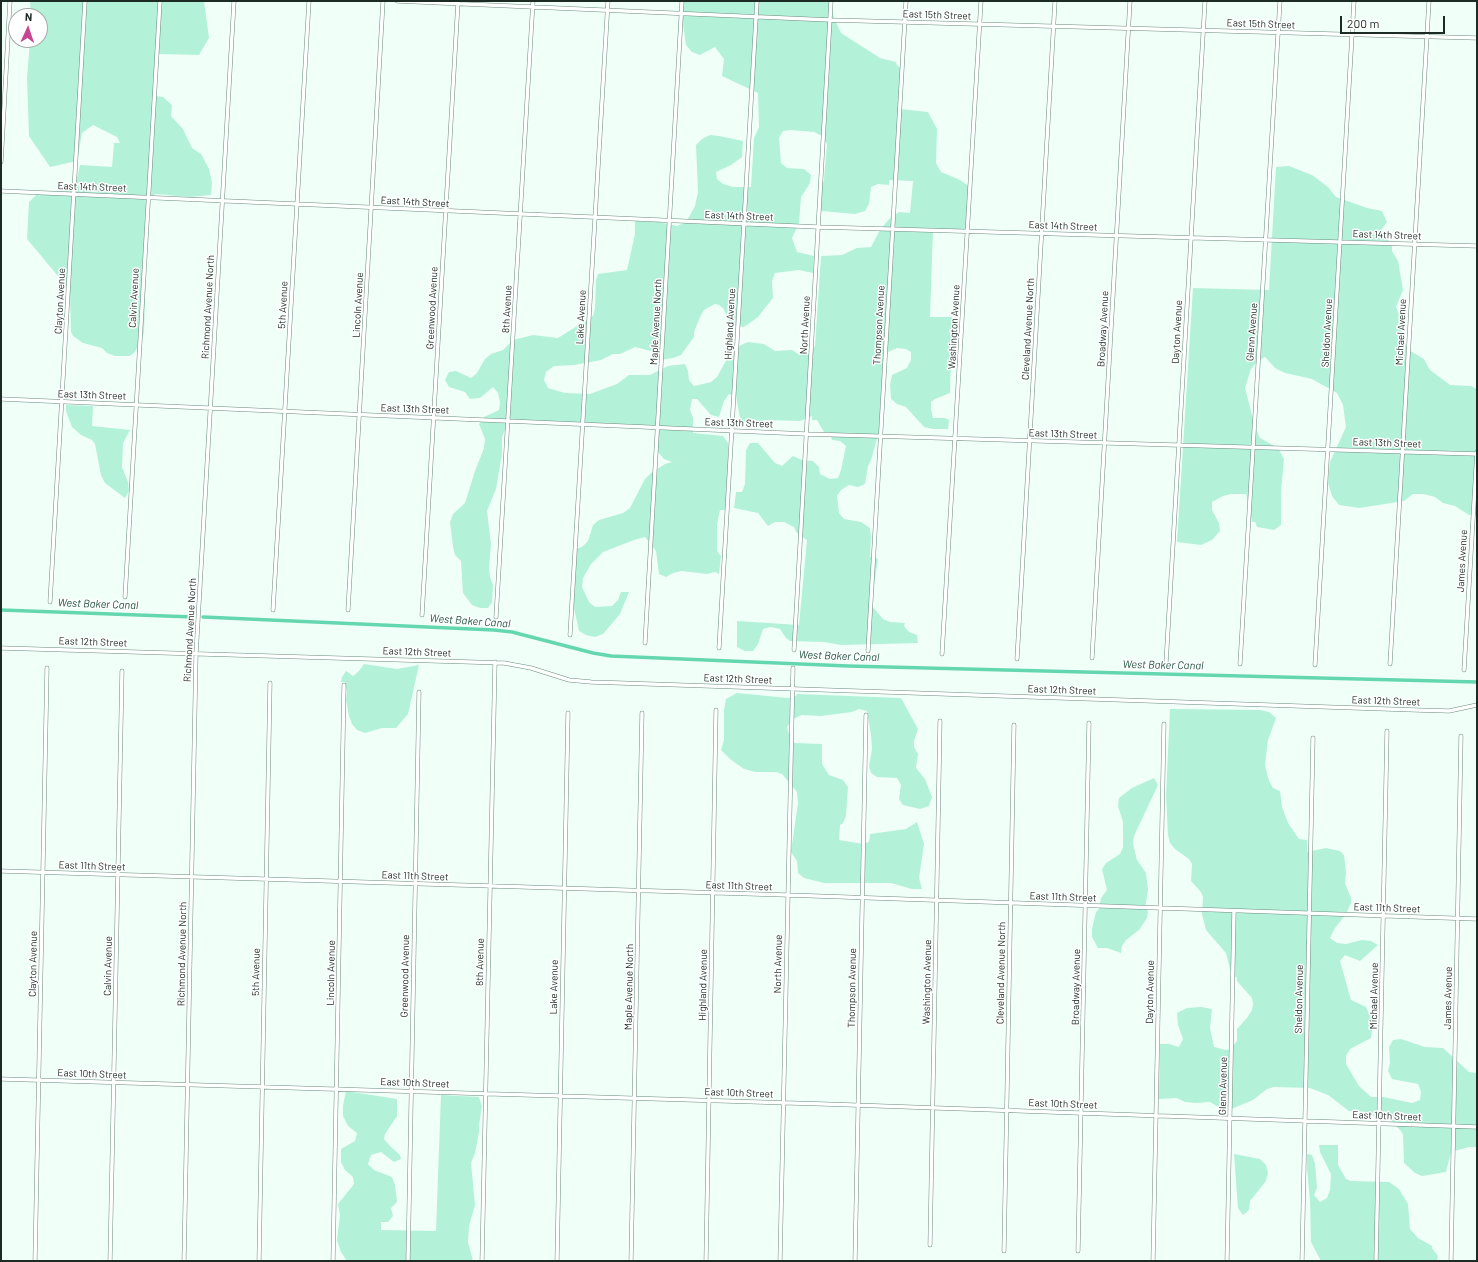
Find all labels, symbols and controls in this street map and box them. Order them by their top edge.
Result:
north arrow [8,8,48,48]
street label: East 15th Street [903,8,971,22]
scale bar [1342,8,1447,34]
text: N [25,10,33,23]
text: 200 m [1347,16,1379,30]
street label: East 15th Street [1227,17,1295,31]
street label: East 14th Street [57,180,127,194]
street label: East 14th Street [380,194,450,210]
street label: East 14th Street [704,209,774,223]
street label: East 14th Street [1028,219,1098,233]
street label: East 14th Street [1352,228,1422,242]
street label: Richmond Avenue North [199,255,217,359]
street label: Greenwood Avenue [424,266,440,350]
street label: Clayton Avenue [52,268,68,334]
street label: Calvin Avenue [126,268,142,328]
street label: Lincoln Avenue [350,272,366,338]
street label: Cleveland Avenue North [1019,278,1037,380]
street label: Maple Avenue North [648,279,664,365]
street label: 5th Avenue [276,281,290,329]
street label: Washington Avenue [946,284,962,370]
street label: 8th Avenue [500,285,514,333]
street label: Thompson Avenue [871,285,887,365]
street label: Highland Avenue [722,288,738,360]
street label: Lake Avenue [574,289,588,345]
street label: Broadway Avenue [1095,291,1111,367]
street label: North Avenue [797,295,813,355]
street label: Sheldon Avenue [1319,298,1335,368]
street label: Michael Avenue [1393,298,1409,366]
street label: Dayton Avenue [1169,300,1185,364]
street label: Glenn Avenue [1244,302,1260,362]
street label: East 13th Street [58,388,126,402]
street label: East 13th Street [381,402,449,416]
street label: East 13th Street [705,416,773,430]
street label: East 13th Street [1029,427,1097,441]
street label: East 13th Street [1353,436,1421,450]
street label: James Avenue [1454,529,1470,593]
street label: Richmond Avenue North [181,578,199,682]
water label: West Baker Canal [57,596,139,612]
water label: West Baker Canal [429,612,511,630]
street label: East 12th Street [58,635,128,649]
street label: East 12th Street [382,645,452,659]
water label: West Baker Canal [798,648,880,664]
water label: West Baker Canal [1122,658,1204,672]
street label: East 12th Street [703,672,773,686]
street label: East 12th Street [1027,683,1097,697]
street label: East 12th Street [1351,694,1421,708]
street label: East 11th Street [58,859,126,873]
street label: East 11th Street [381,869,449,883]
street label: East 11th Street [705,879,773,893]
street label: East 11th Street [1029,890,1097,904]
street label: East 11th Street [1353,901,1421,915]
street label: Richmond Avenue North [175,902,189,1006]
street label: Cleveland Avenue North [994,922,1008,1024]
street label: Clayton Avenue [26,931,40,997]
street label: Greenwood Avenue [398,934,412,1018]
street label: North Avenue [771,934,785,994]
street label: Calvin Avenue [101,936,115,996]
street label: 8th Avenue [474,938,486,986]
street label: Washington Avenue [920,939,934,1025]
street label: Lincoln Avenue [324,940,338,1006]
street label: Maple Avenue North [622,944,636,1030]
street label: 5th Avenue [250,948,262,996]
street label: Thompson Avenue [845,948,859,1028]
street label: Highland Avenue [696,949,710,1021]
street label: Broadway Avenue [1069,949,1083,1025]
street label: Lake Avenue [548,960,560,1014]
street label: Dayton Avenue [1143,960,1157,1024]
street label: Michael Avenue [1367,962,1381,1030]
street label: Sheldon Avenue [1292,964,1306,1034]
street label: James Avenue [1441,966,1455,1030]
street label: Glenn Avenue [1216,1057,1230,1115]
street label: East 10th Street [57,1067,127,1081]
street label: East 10th Street [380,1076,450,1090]
street label: East 10th Street [704,1086,774,1100]
street label: East 10th Street [1028,1097,1098,1111]
street label: East 10th Street [1352,1109,1422,1123]

